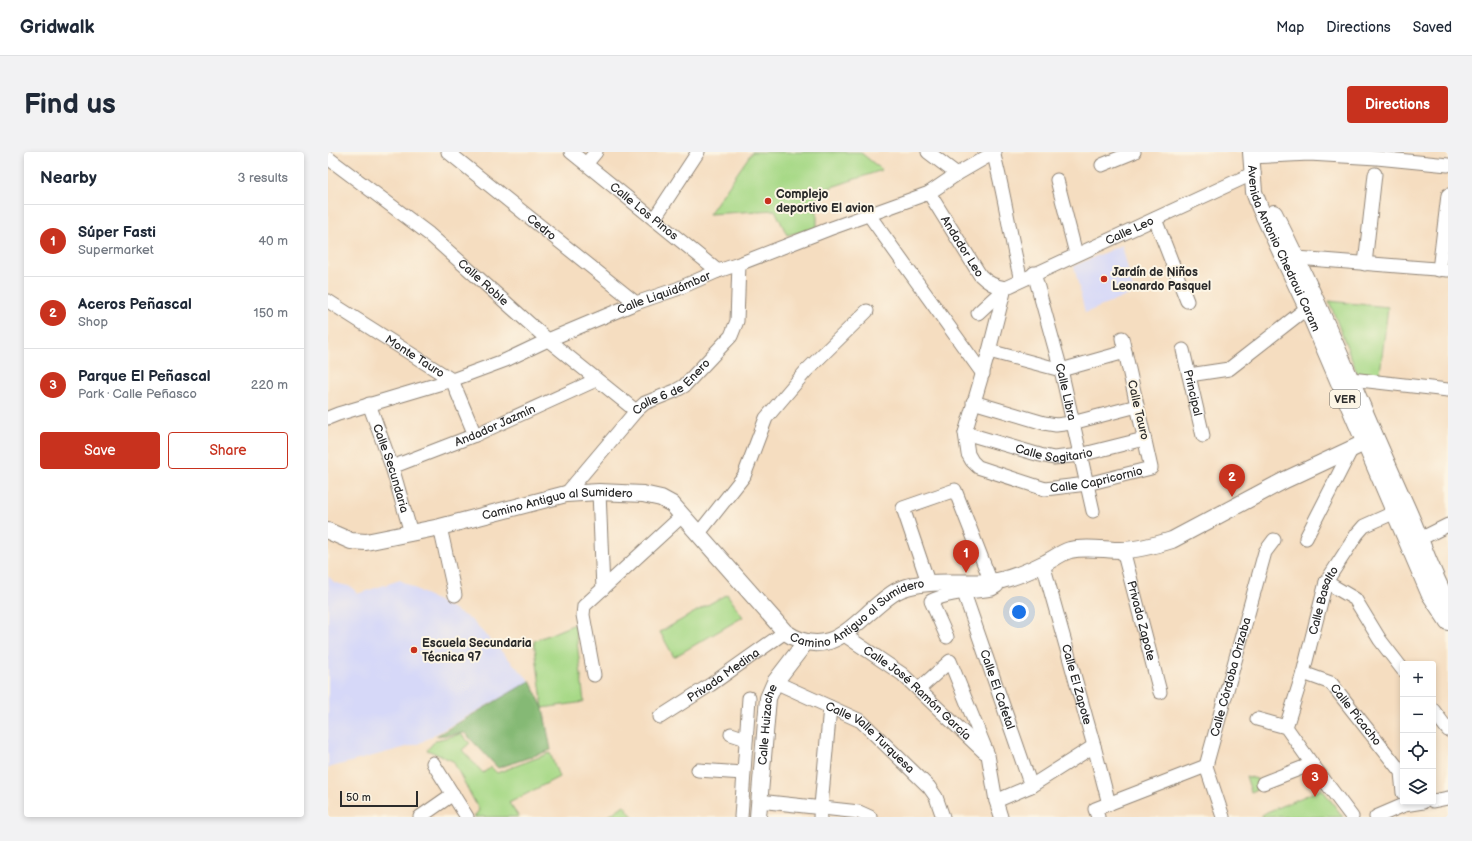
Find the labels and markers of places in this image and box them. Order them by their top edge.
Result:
place label: Complejo deportivo El avion [776,187,875,216]
marker: Complejo deportivo El avion [763,196,773,206]
place label: Jardín de Niños Leonardo Pasquel [1112,265,1211,294]
marker: Jardín de Niños Leonardo Pasquel [1099,274,1109,284]
pin: 2 [1219,464,1245,497]
pin: 1 [953,540,979,573]
place label: Escuela Secundaria Técnica 97 [422,636,532,665]
marker: Escuela Secundaria Técnica 97 [409,645,419,655]
pin: 3 [1302,764,1328,797]

